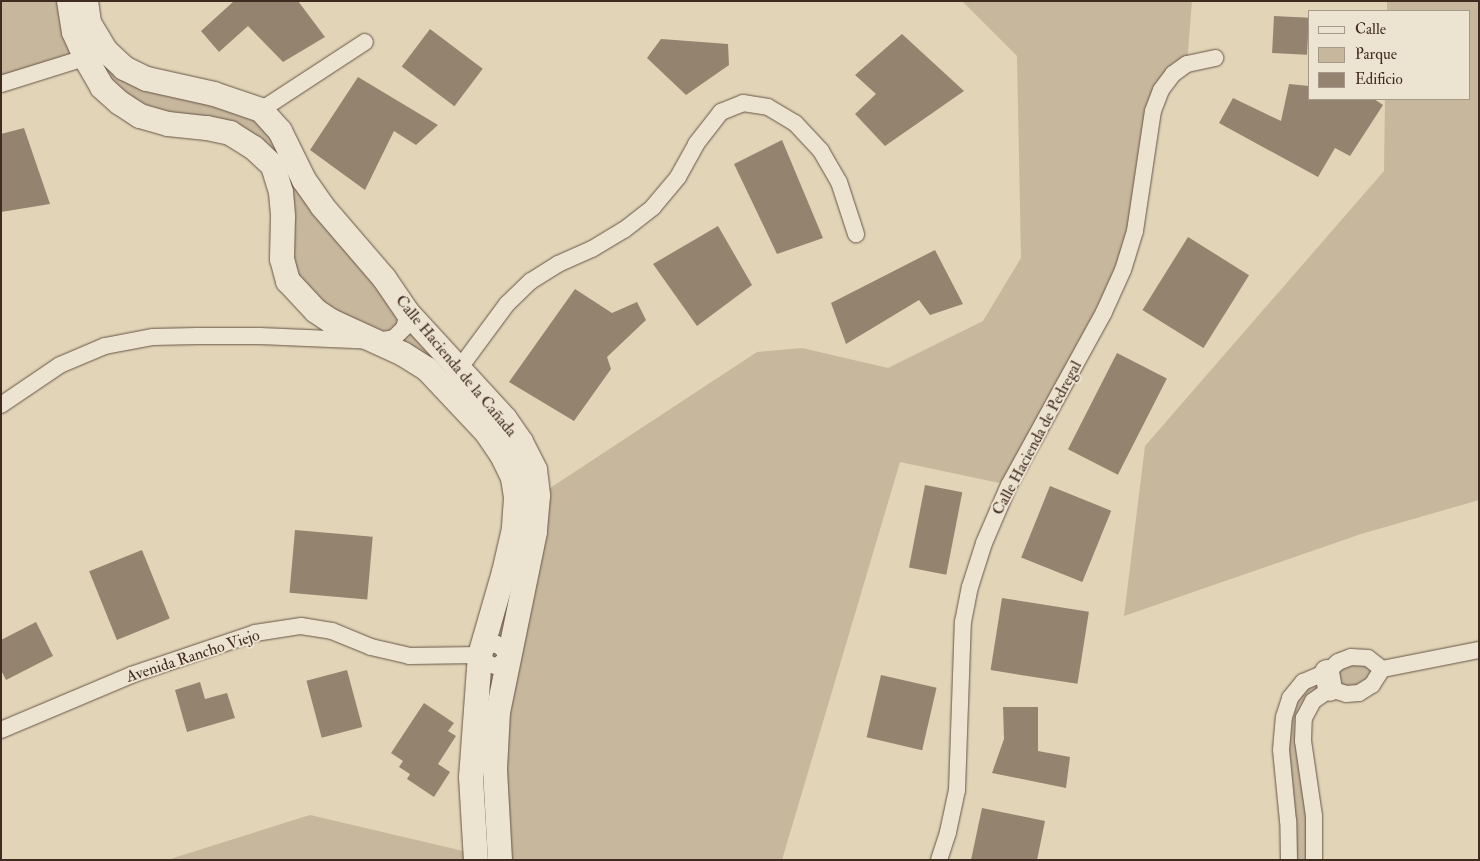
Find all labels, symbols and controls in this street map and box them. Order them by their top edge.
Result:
legend [1308,10,1470,100]
text: Calle [1355,20,1386,39]
text: Parque [1355,45,1397,64]
text: Edificio [1355,70,1403,89]
street label: Calle Hacienda de la Cañada [391,291,521,441]
street label: Calle Hacienda de Pedregal [988,358,1086,518]
street label: Avenida Rancho Viejo [124,625,262,687]

